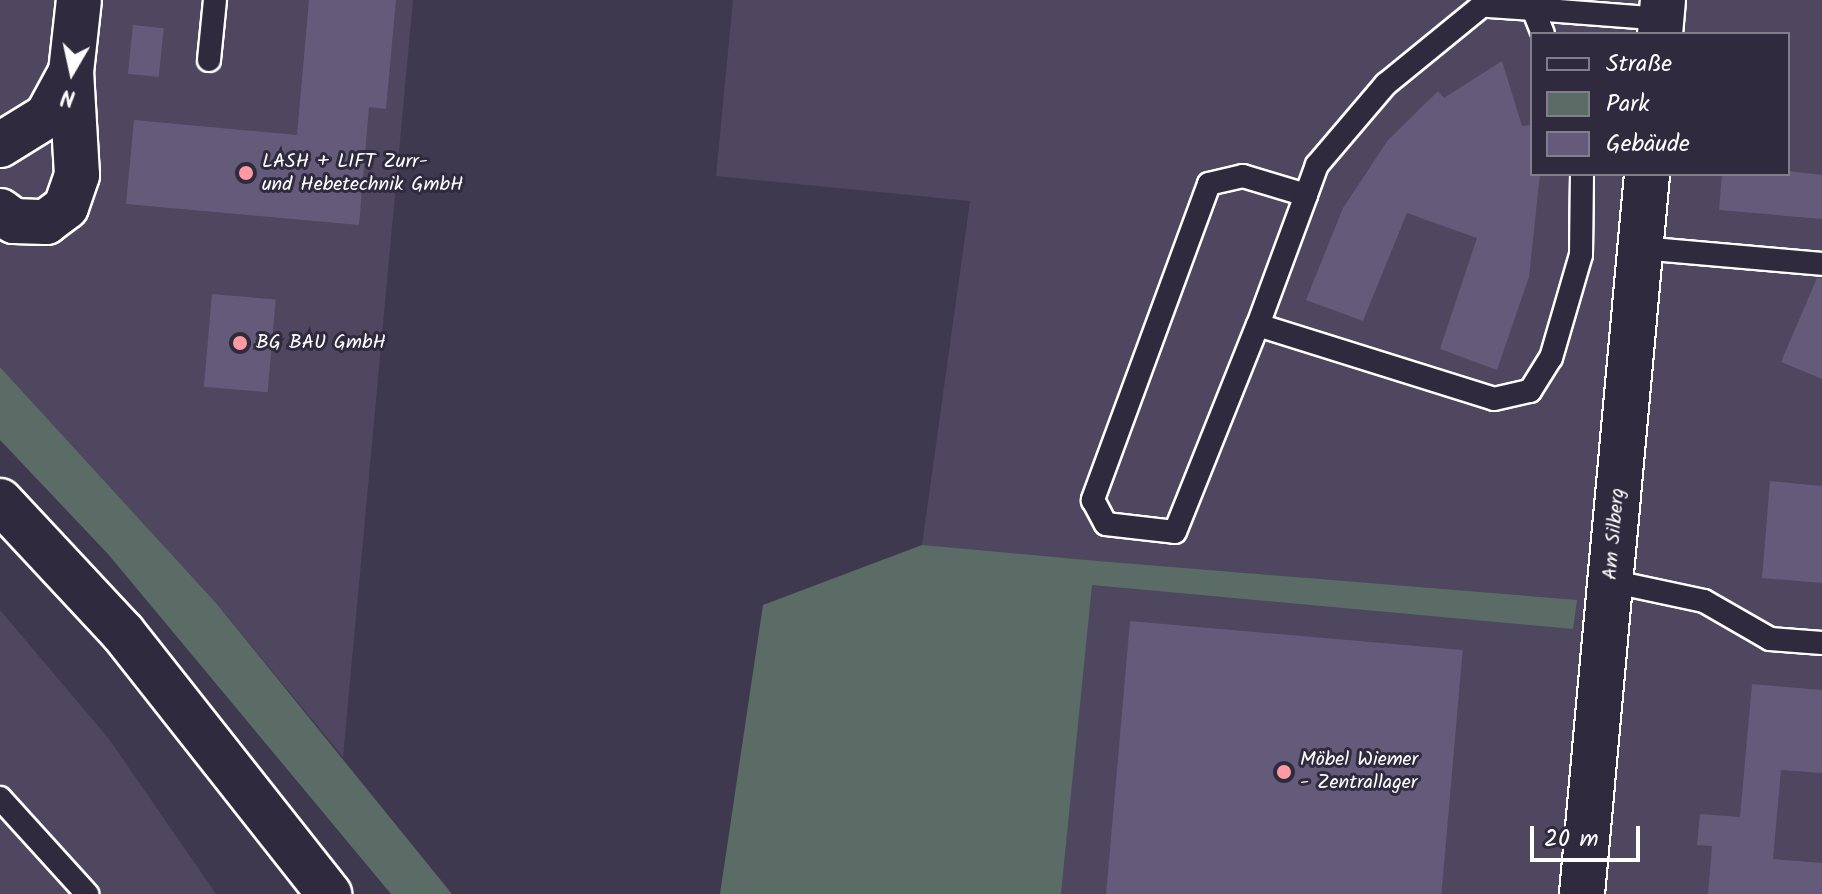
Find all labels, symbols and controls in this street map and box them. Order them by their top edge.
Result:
north arrow [32,32,112,112]
legend [1530,32,1790,176]
text: Straße [1606,45,1672,84]
text: N [59,78,78,115]
text: Park [1606,85,1650,124]
text: Gebäude [1606,125,1690,164]
place label: LASH + LIFT Zurr- und Hebetechnik GmbH [262,150,463,197]
marker: LASH + LIFT Zurr- und Hebetechnik GmbH [237,164,255,182]
place label: BG BAU GmbH [256,331,386,355]
marker: BG BAU GmbH [231,334,249,352]
street label: Am Silberg [1599,487,1631,581]
place label: Möbel Wiemer - Zentrallager [1300,748,1418,795]
marker: Möbel Wiemer - Zentrallager [1275,763,1293,781]
scale bar [1534,810,1644,860]
text: 20 m [1544,820,1599,859]

